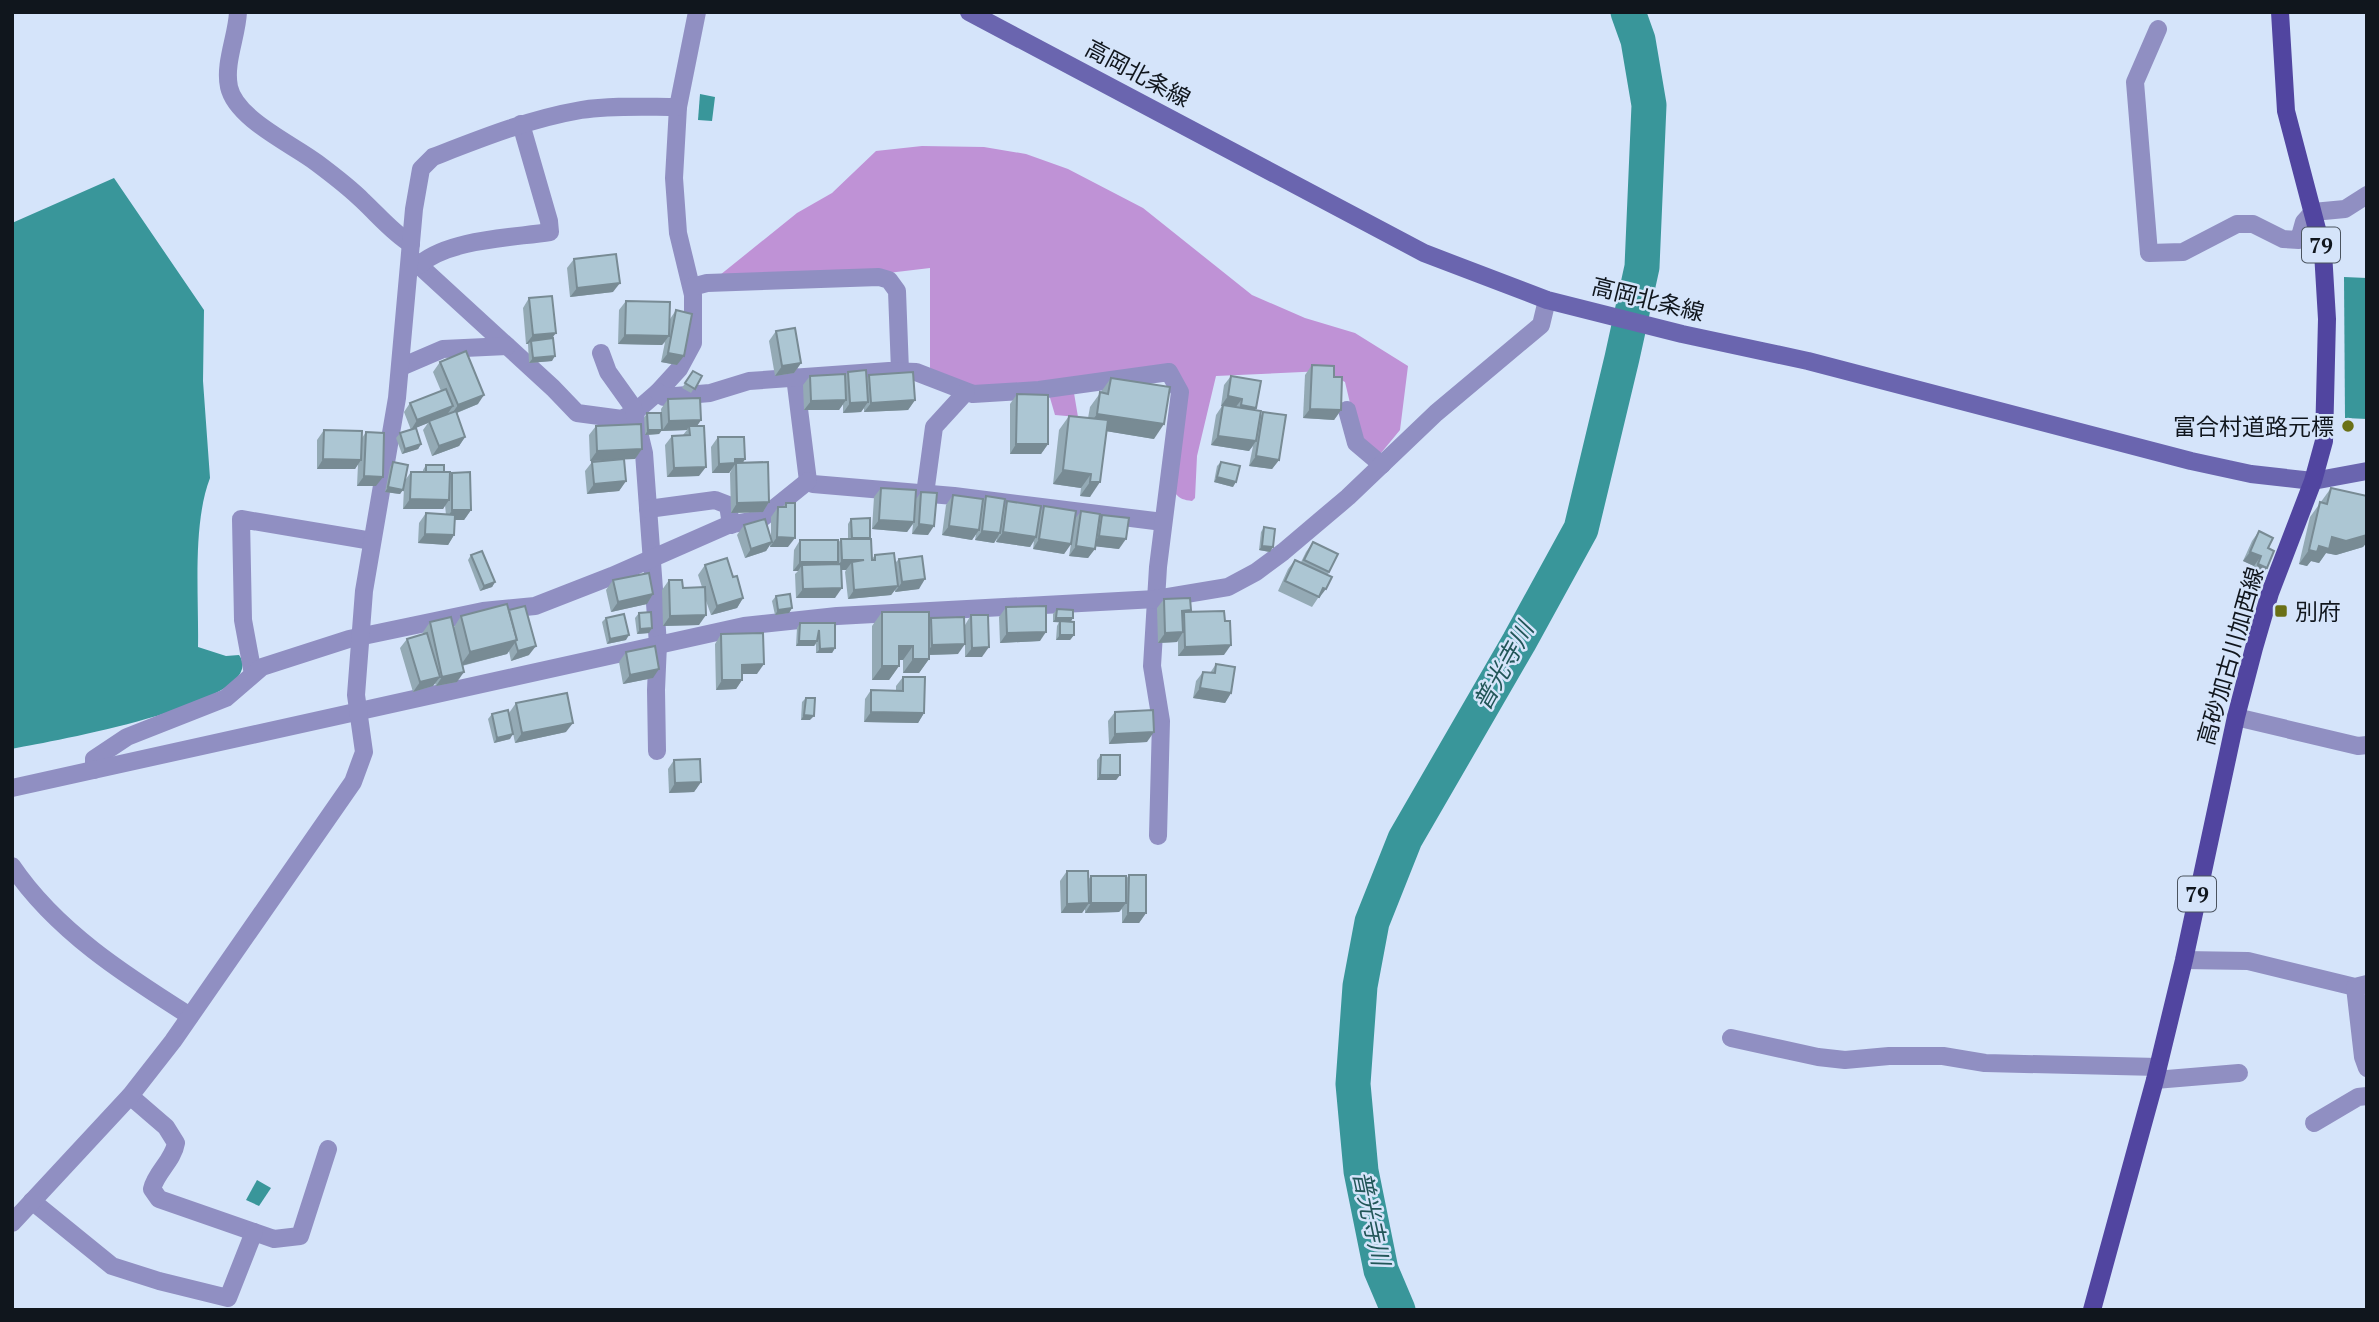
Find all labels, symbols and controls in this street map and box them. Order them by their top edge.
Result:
street label: 高岡北条線 [1080,32,1196,114]
road number: 79 [2302,228,2340,262]
street label: 高岡北条線 [1588,270,1708,328]
place label: 富合村道路元標 [2173,411,2334,442]
marker: 富合村道路元標 [2340,418,2356,434]
street label: 高砂加古川加西線 [2190,563,2270,749]
place label: 別府 [2295,596,2341,627]
marker: 別府 [2273,603,2289,619]
water label: 普光寺川 [1466,614,1542,716]
road number: 79 [2178,876,2216,912]
water label: 普光寺川 [1346,1168,1398,1271]

